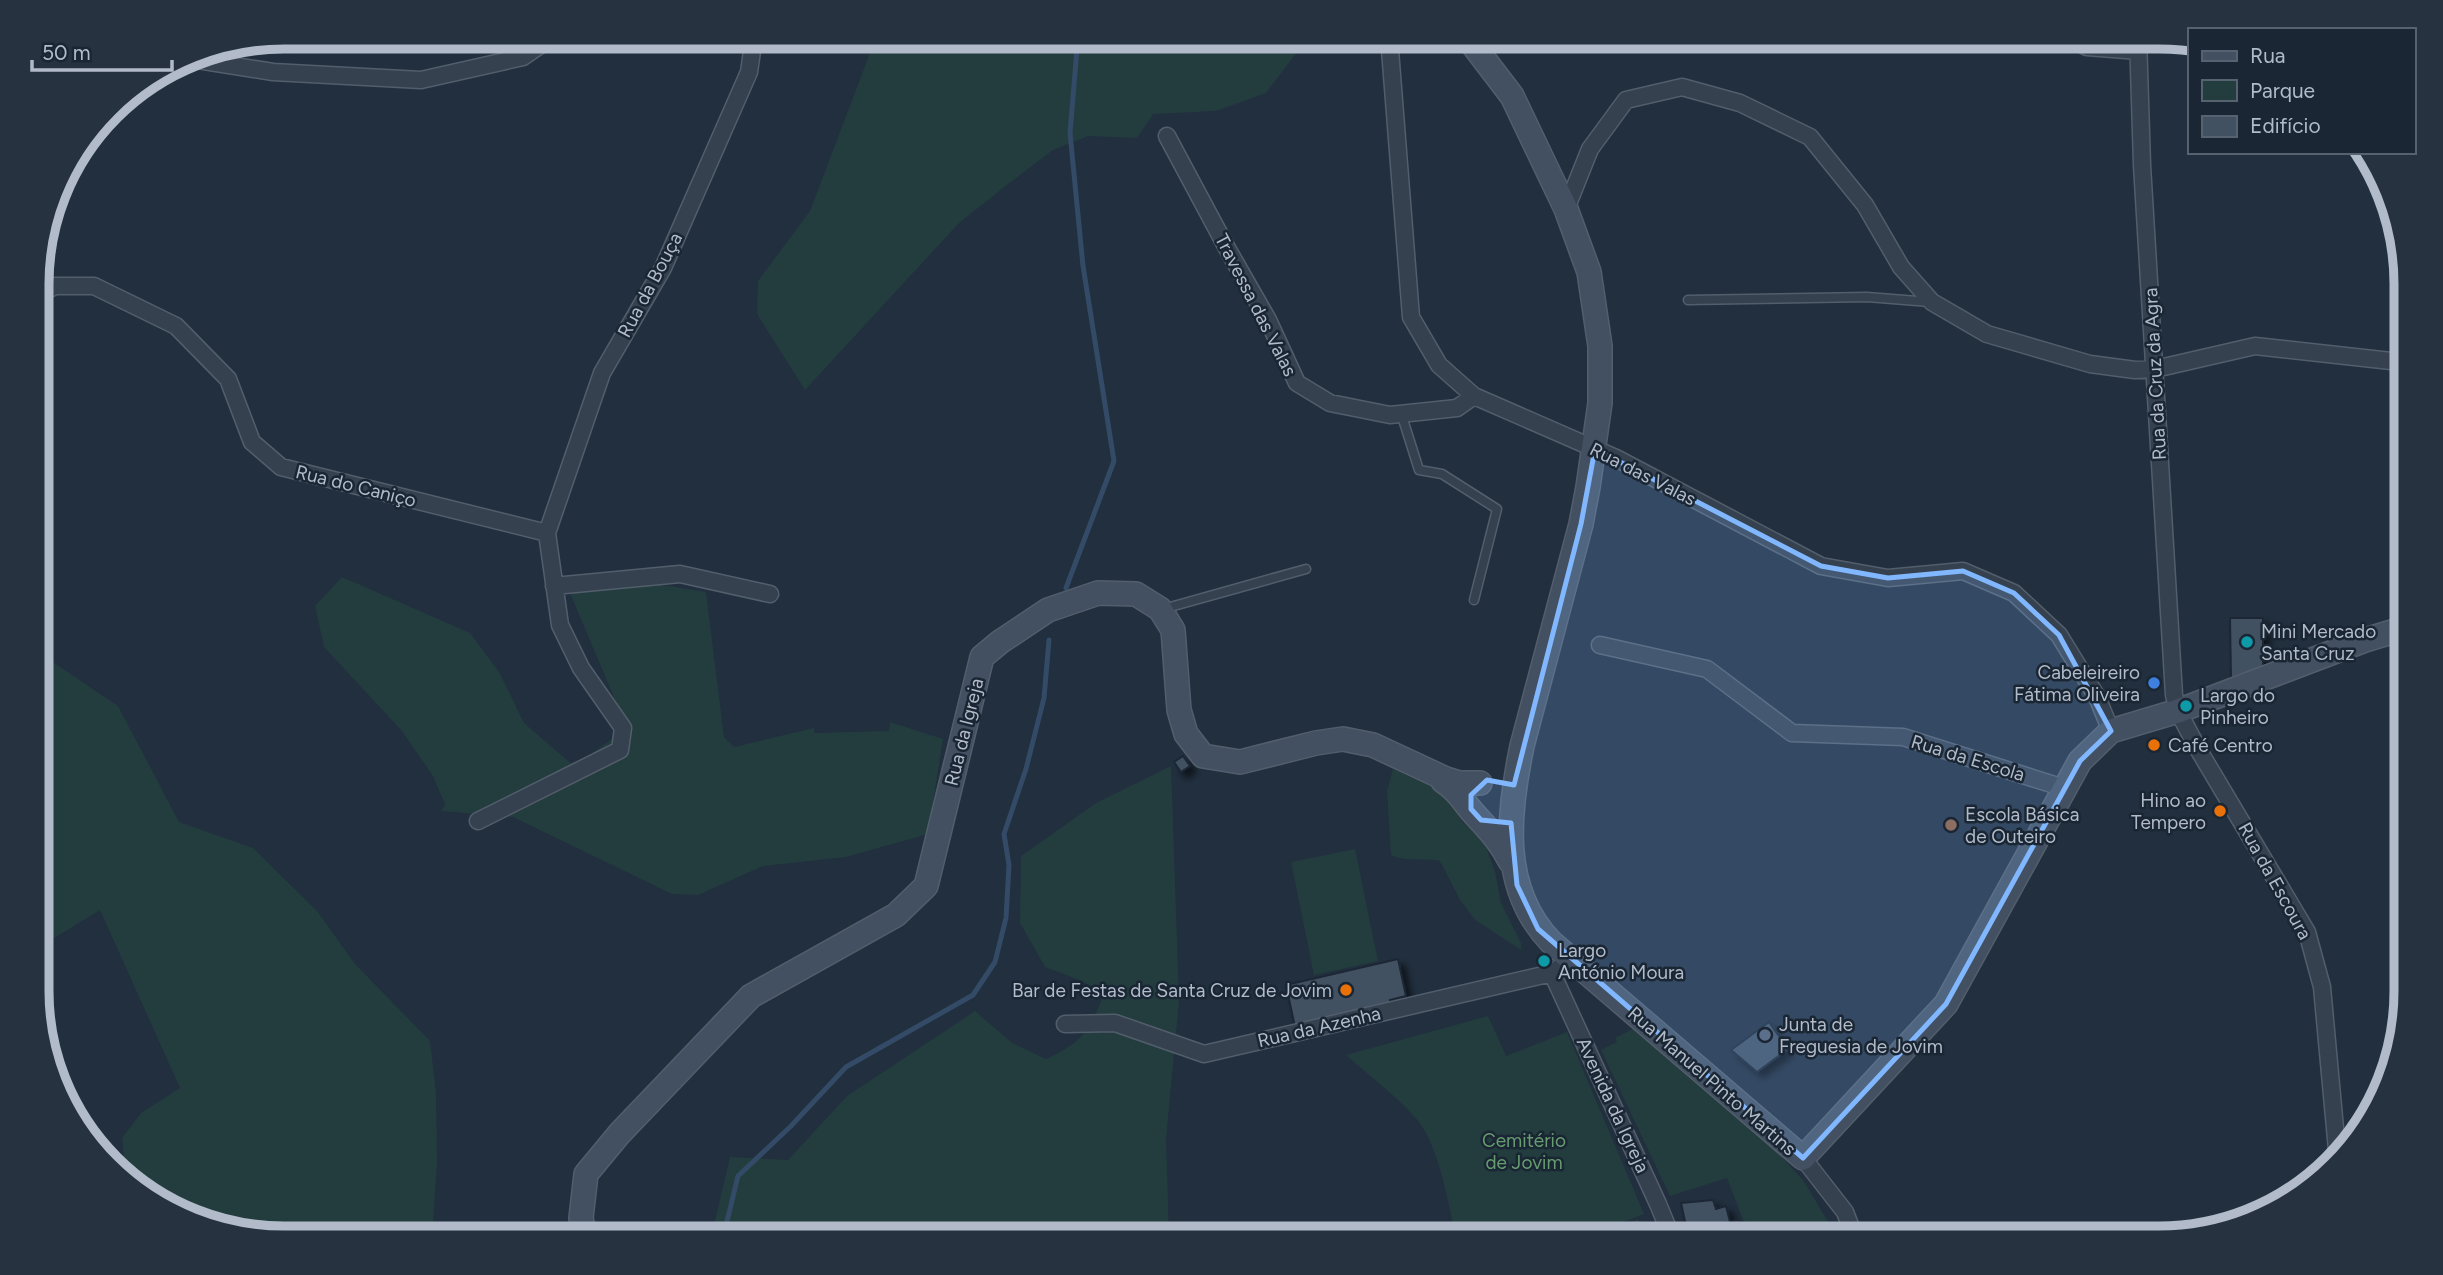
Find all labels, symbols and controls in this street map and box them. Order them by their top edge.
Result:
scale bar [32,28,172,72]
legend [2188,28,2415,154]
text: 50 m [42,40,91,65]
text: Rua [2250,43,2286,68]
text: Parque [2250,78,2315,103]
text: Edifício [2250,113,2321,138]
street label: Rua da Bouça [613,229,687,341]
street label: Travessa das Valas [1210,230,1302,380]
street label: Rua da Cruz da Agra [2139,287,2171,461]
street label: Rua das Valas [1586,437,1700,511]
street label: Rua do Caniço [293,460,419,512]
place label: Mini Mercado Santa Cruz [2261,620,2376,665]
marker: Mini Mercado Santa Cruz [2239,634,2255,650]
place label: Cabeleireiro Fátima Oliveira [2014,661,2140,706]
marker: Cabeleireiro Fátima Oliveira [2146,675,2162,691]
street label: Rua da Igreja [939,676,989,788]
place label: Largo do Pinheiro [2200,684,2275,729]
marker: Largo do Pinheiro [2178,698,2194,714]
street label: Rua da Escola [1908,730,2028,786]
place label: Café Centro [2168,734,2273,757]
marker: Café Centro [2146,737,2162,753]
place label: Hino ao Tempero [2131,789,2206,834]
place label: Escola Básica de Outeiro [1965,803,2079,848]
marker: Hino ao Tempero [2212,803,2228,819]
marker: Escola Básica de Outeiro [1943,817,1959,833]
street label: Rua da Escoura [2233,818,2317,944]
place label: Largo António Moura [1558,939,1684,984]
marker: Largo António Moura [1536,953,1552,969]
place label: Bar de Festas de Santa Cruz de Jovim [1012,979,1332,1002]
marker: Bar de Festas de Santa Cruz de Jovim [1338,982,1354,998]
street label: Rua da Azenha [1255,1002,1383,1052]
street label: Rua Manuel Pinto Martins [1623,1002,1801,1160]
place label: Junta de Freguesia de Jovim [1779,1013,1943,1058]
marker: Junta de Freguesia de Jovim [1757,1027,1773,1043]
street label: Avenida da Igreja [1572,1034,1654,1176]
park label: Cemitério de Jovim [1482,1129,1566,1174]

